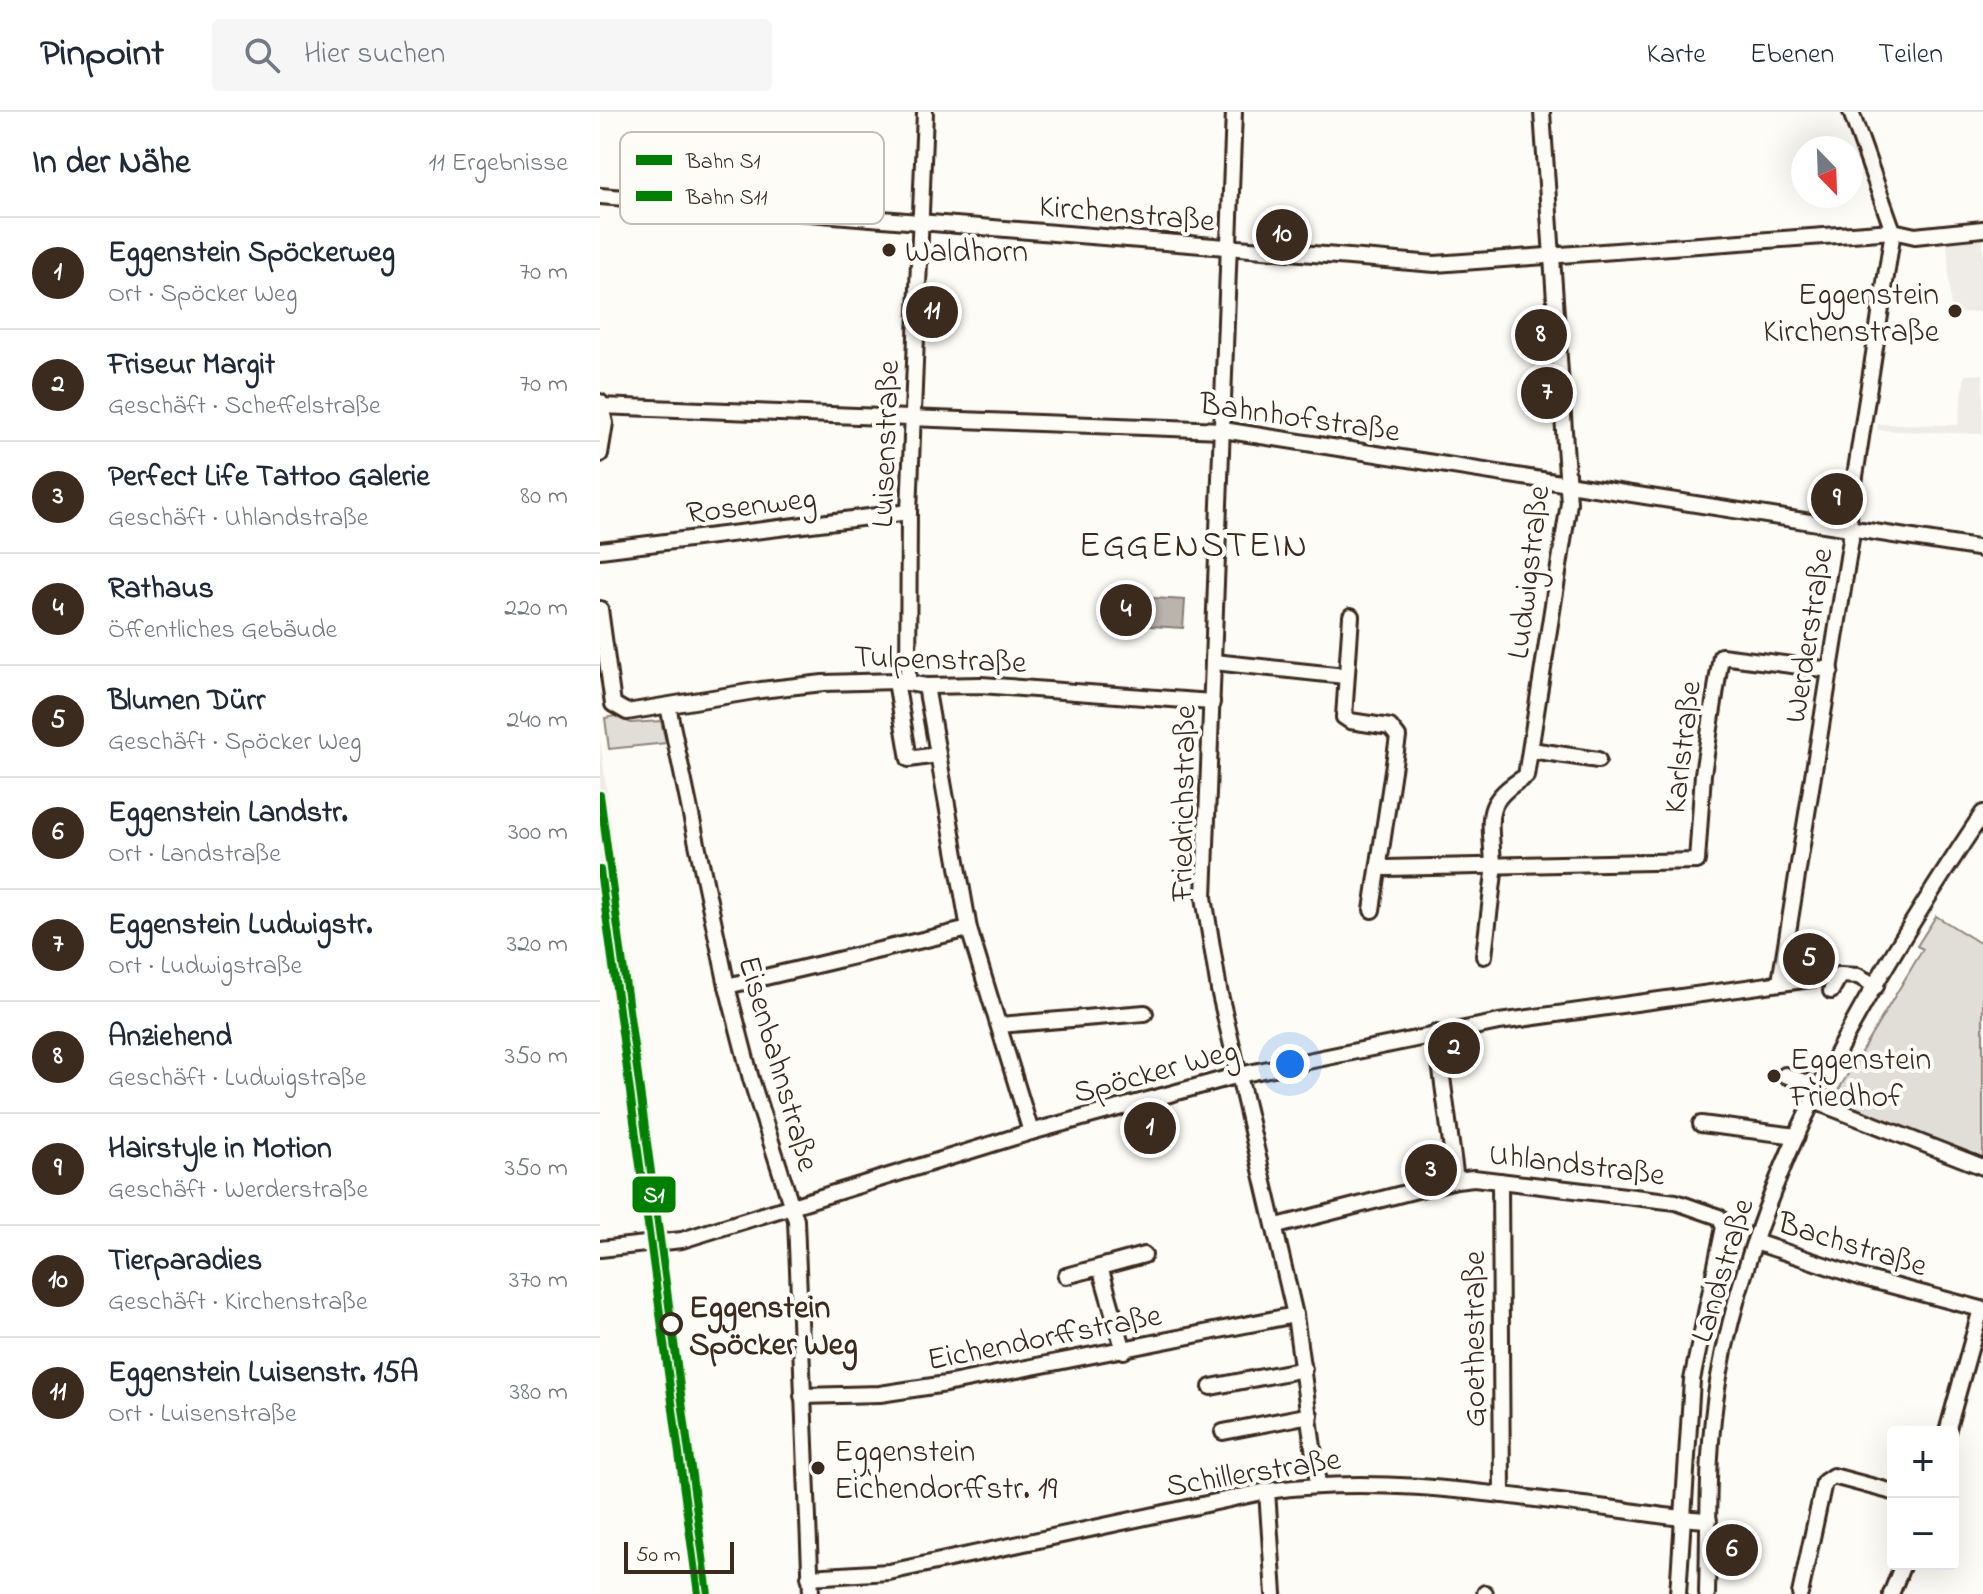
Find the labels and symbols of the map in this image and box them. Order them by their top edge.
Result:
legend [620,132,884,224]
north arrow [1791,136,1863,208]
text: Bahn S1 [685,147,761,179]
text: Bahn S11 [685,183,768,215]
street label: Kirchenstraße [1037,184,1217,247]
pin: 10 [1256,205,1308,265]
place label: Waldhorn [905,230,1028,277]
marker: Waldhorn [880,241,898,259]
place label: Eggenstein Kirchenstraße [1763,273,1940,357]
pin: 11 [906,282,958,342]
marker: Eggenstein Kirchenstraße [1946,302,1964,320]
pin: 8 [1515,305,1567,365]
street label: Luisenstraße [861,359,914,529]
pin: 7 [1521,363,1573,423]
street label: Bahnhofstraße [1195,382,1403,457]
pin: 9 [1811,469,1863,529]
street label: Rosenweg [684,476,819,539]
street label: Ludwigstraße [1497,482,1565,662]
district label: EGGENSTEIN [1079,521,1309,574]
street label: Werderstraße [1773,544,1848,726]
pin: 4 [1100,580,1152,640]
street label: Tulpenstraße [853,635,1028,688]
street label: Karlstraße [1653,678,1716,817]
street label: Friedrichstraße [1160,704,1211,903]
pin: 5 [1783,929,1835,989]
street label: Eisenbahnstraße [723,951,830,1178]
pin: 2 [1428,1018,1480,1078]
street label: Spöcker Weg [1068,1029,1243,1118]
place label: Eggenstein Friedhof [1789,1038,1931,1122]
your location [1270,1044,1310,1084]
marker: Eggenstein Friedhof [1765,1067,1783,1085]
pin: 1 [1124,1098,1176,1158]
street label: Uhlandstraße [1486,1132,1668,1201]
pin: 3 [1405,1140,1457,1200]
line badge: S1 [631,1175,677,1214]
text: S1 [643,1181,665,1213]
street label: Landstraße [1680,1193,1769,1349]
street label: Bachstraße [1771,1201,1933,1291]
street label: Goethestraße [1453,1250,1500,1427]
place label: Eggenstein Spöcker Weg [689,1286,858,1371]
street label: Eichendorffstraße [924,1294,1166,1385]
marker: Eggenstein Spöcker Weg [660,1313,682,1335]
place label: Eggenstein Eichendorffstr. 19 [834,1430,1058,1514]
street label: Schillerstraße [1163,1437,1345,1511]
marker: Eggenstein Eichendorffstr. 19 [809,1459,827,1477]
pin: 6 [1706,1520,1758,1580]
scale bar [624,1538,734,1574]

